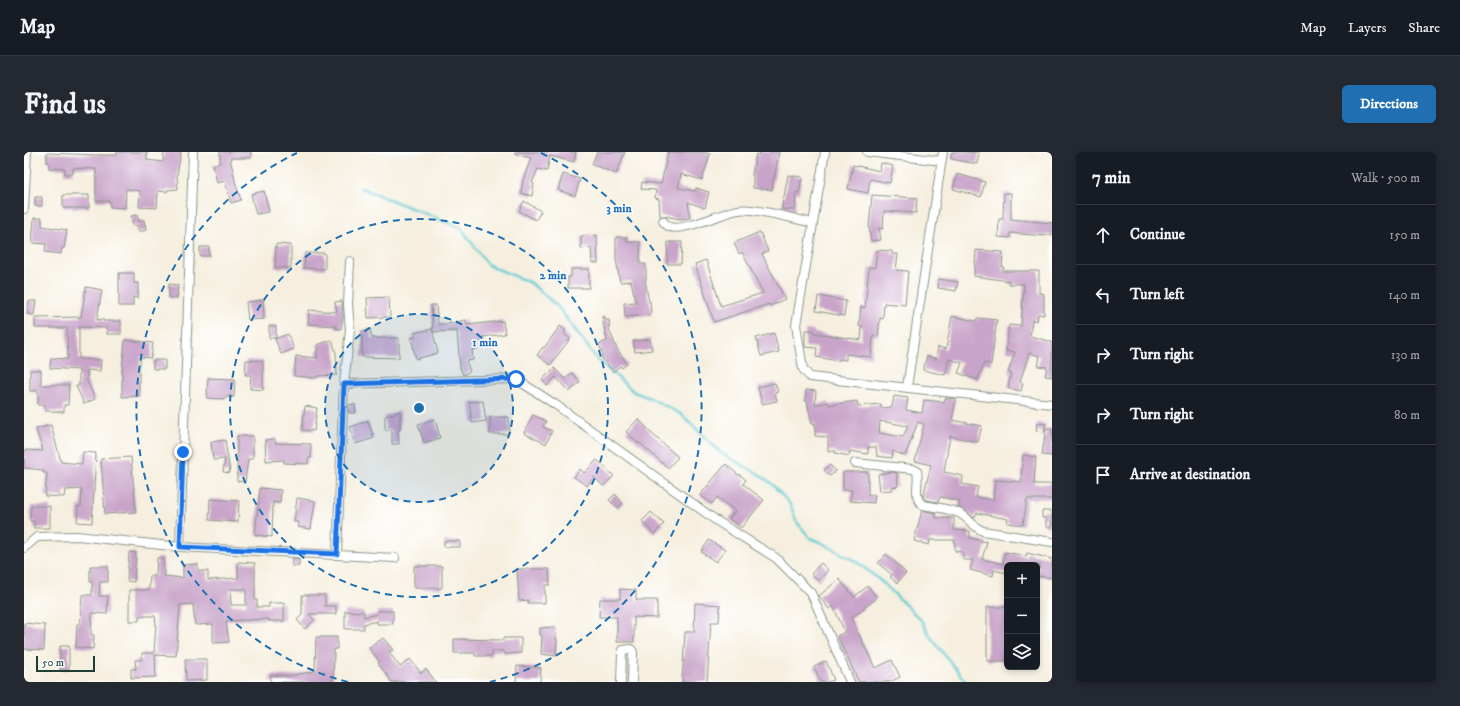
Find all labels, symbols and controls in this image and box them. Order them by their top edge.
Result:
text: Map [20,16,55,39]
text: Map [1300,19,1326,37]
text: Layers [1348,19,1386,37]
text: Share [1408,19,1440,37]
button: Directions [1342,85,1436,123]
text: Find us [24,87,106,122]
text: 7 min [1092,167,1131,189]
text: Walk · 500 m [1351,170,1420,186]
text: 3 min [606,201,632,216]
icon: ahead [1092,224,1114,246]
text: Continue [1130,225,1185,244]
text: 150 m [1389,227,1420,243]
text: 2 min [540,268,567,283]
icon: left [1092,284,1114,306]
text: Turn left [1130,285,1184,304]
text: 140 m [1388,287,1420,303]
text: 1 min [472,335,498,350]
icon: right [1092,344,1114,366]
text: Turn right [1130,345,1193,364]
text: 130 m [1391,347,1420,363]
route start [507,370,525,388]
centre of rings [412,401,426,415]
icon: right [1092,404,1114,426]
text: Turn right [1130,405,1193,424]
text: 80 m [1394,407,1420,423]
route end [174,443,192,461]
icon: arrive [1092,464,1114,486]
text: Arrive at destination [1130,465,1250,484]
map controls [1004,562,1040,670]
button: + [1004,562,1040,598]
button: − [1004,598,1040,634]
button: layers [1004,634,1040,670]
scale bar [36,654,95,673]
text: 50 m [42,656,64,670]

